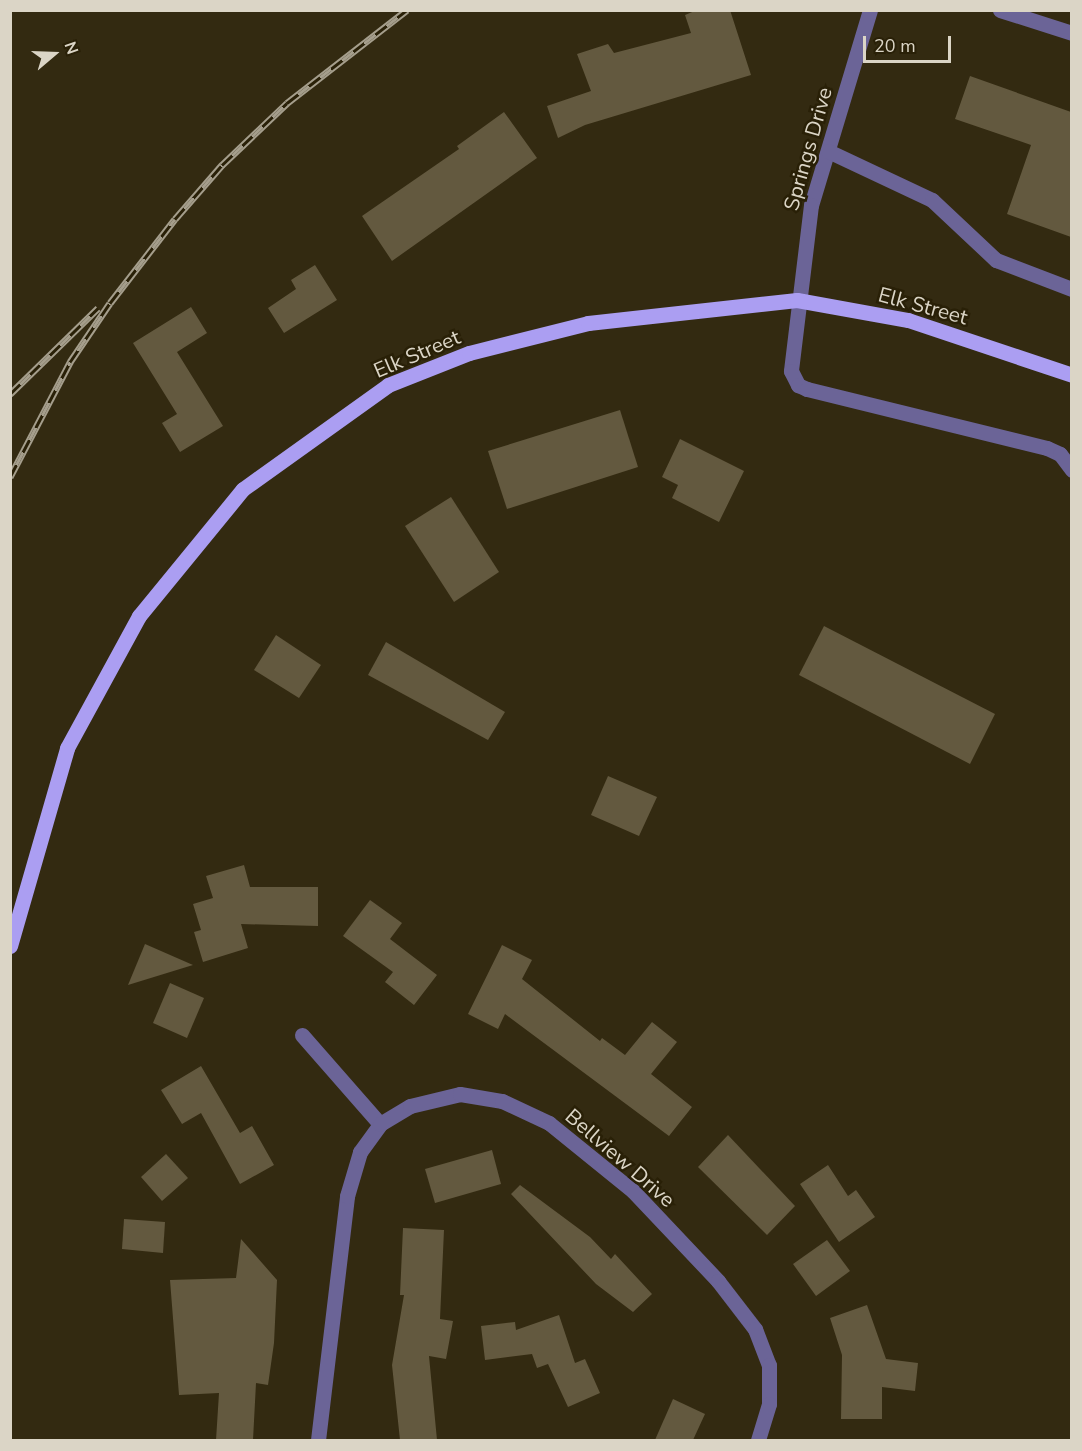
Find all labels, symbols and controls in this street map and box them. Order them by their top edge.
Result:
north arrow [24,24,84,84]
scale bar [866,24,954,62]
text: 20 m [874,34,916,58]
text: N [59,39,83,57]
street label: Springs Drive [778,84,838,214]
street label: Elk Street [875,282,971,330]
street label: Elk Street [370,324,464,384]
street label: Bellview Drive [560,1104,680,1212]

